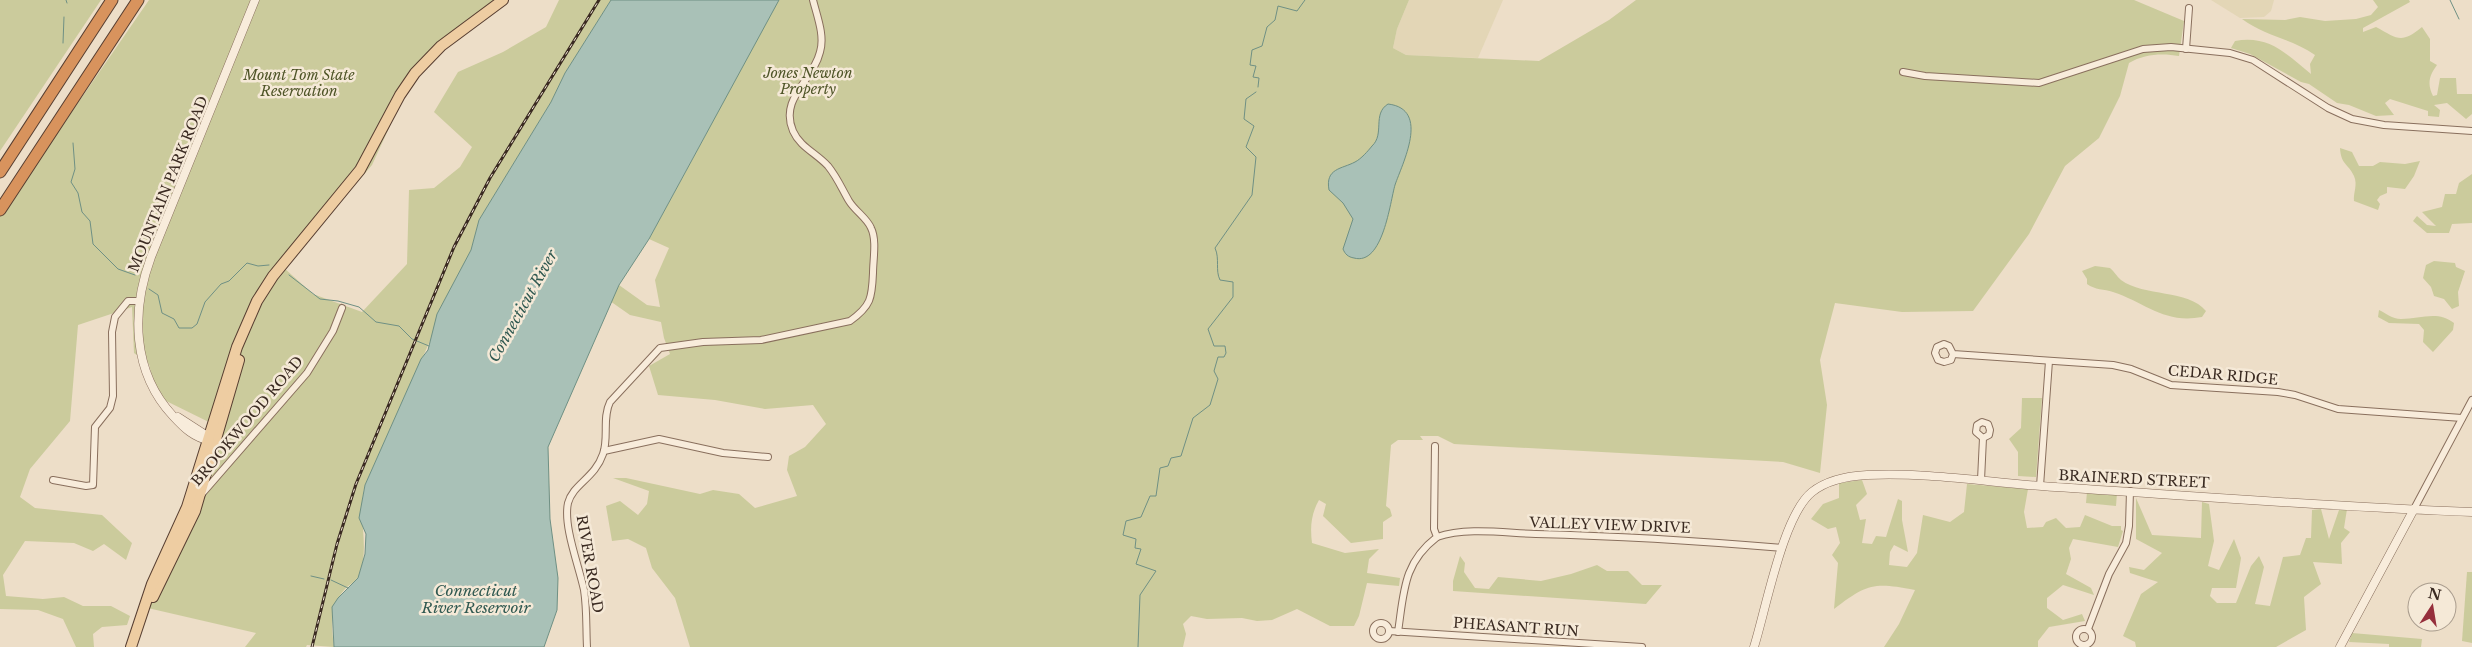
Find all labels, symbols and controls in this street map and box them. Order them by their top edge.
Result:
park label: Jones Newton Property [762,64,853,98]
park label: Mount Tom State Reservation [242,66,355,100]
street label: MOUNTAIN PARK ROAD [124,93,212,275]
water label: Connecticut River [484,245,562,365]
street label: BROOKWOOD ROAD [187,352,307,490]
street label: CEDAR RIDGE [2167,361,2279,389]
street label: BRAINERD STREET [2058,466,2210,492]
street label: VALLEY VIEW DRIVE [1528,513,1691,537]
street label: RIVER ROAD [573,514,607,614]
water label: Connecticut River Reservoir [421,581,531,617]
north arrow [2407,582,2457,632]
text: N [2426,584,2443,604]
street label: PHEASANT RUN [1452,614,1580,640]

